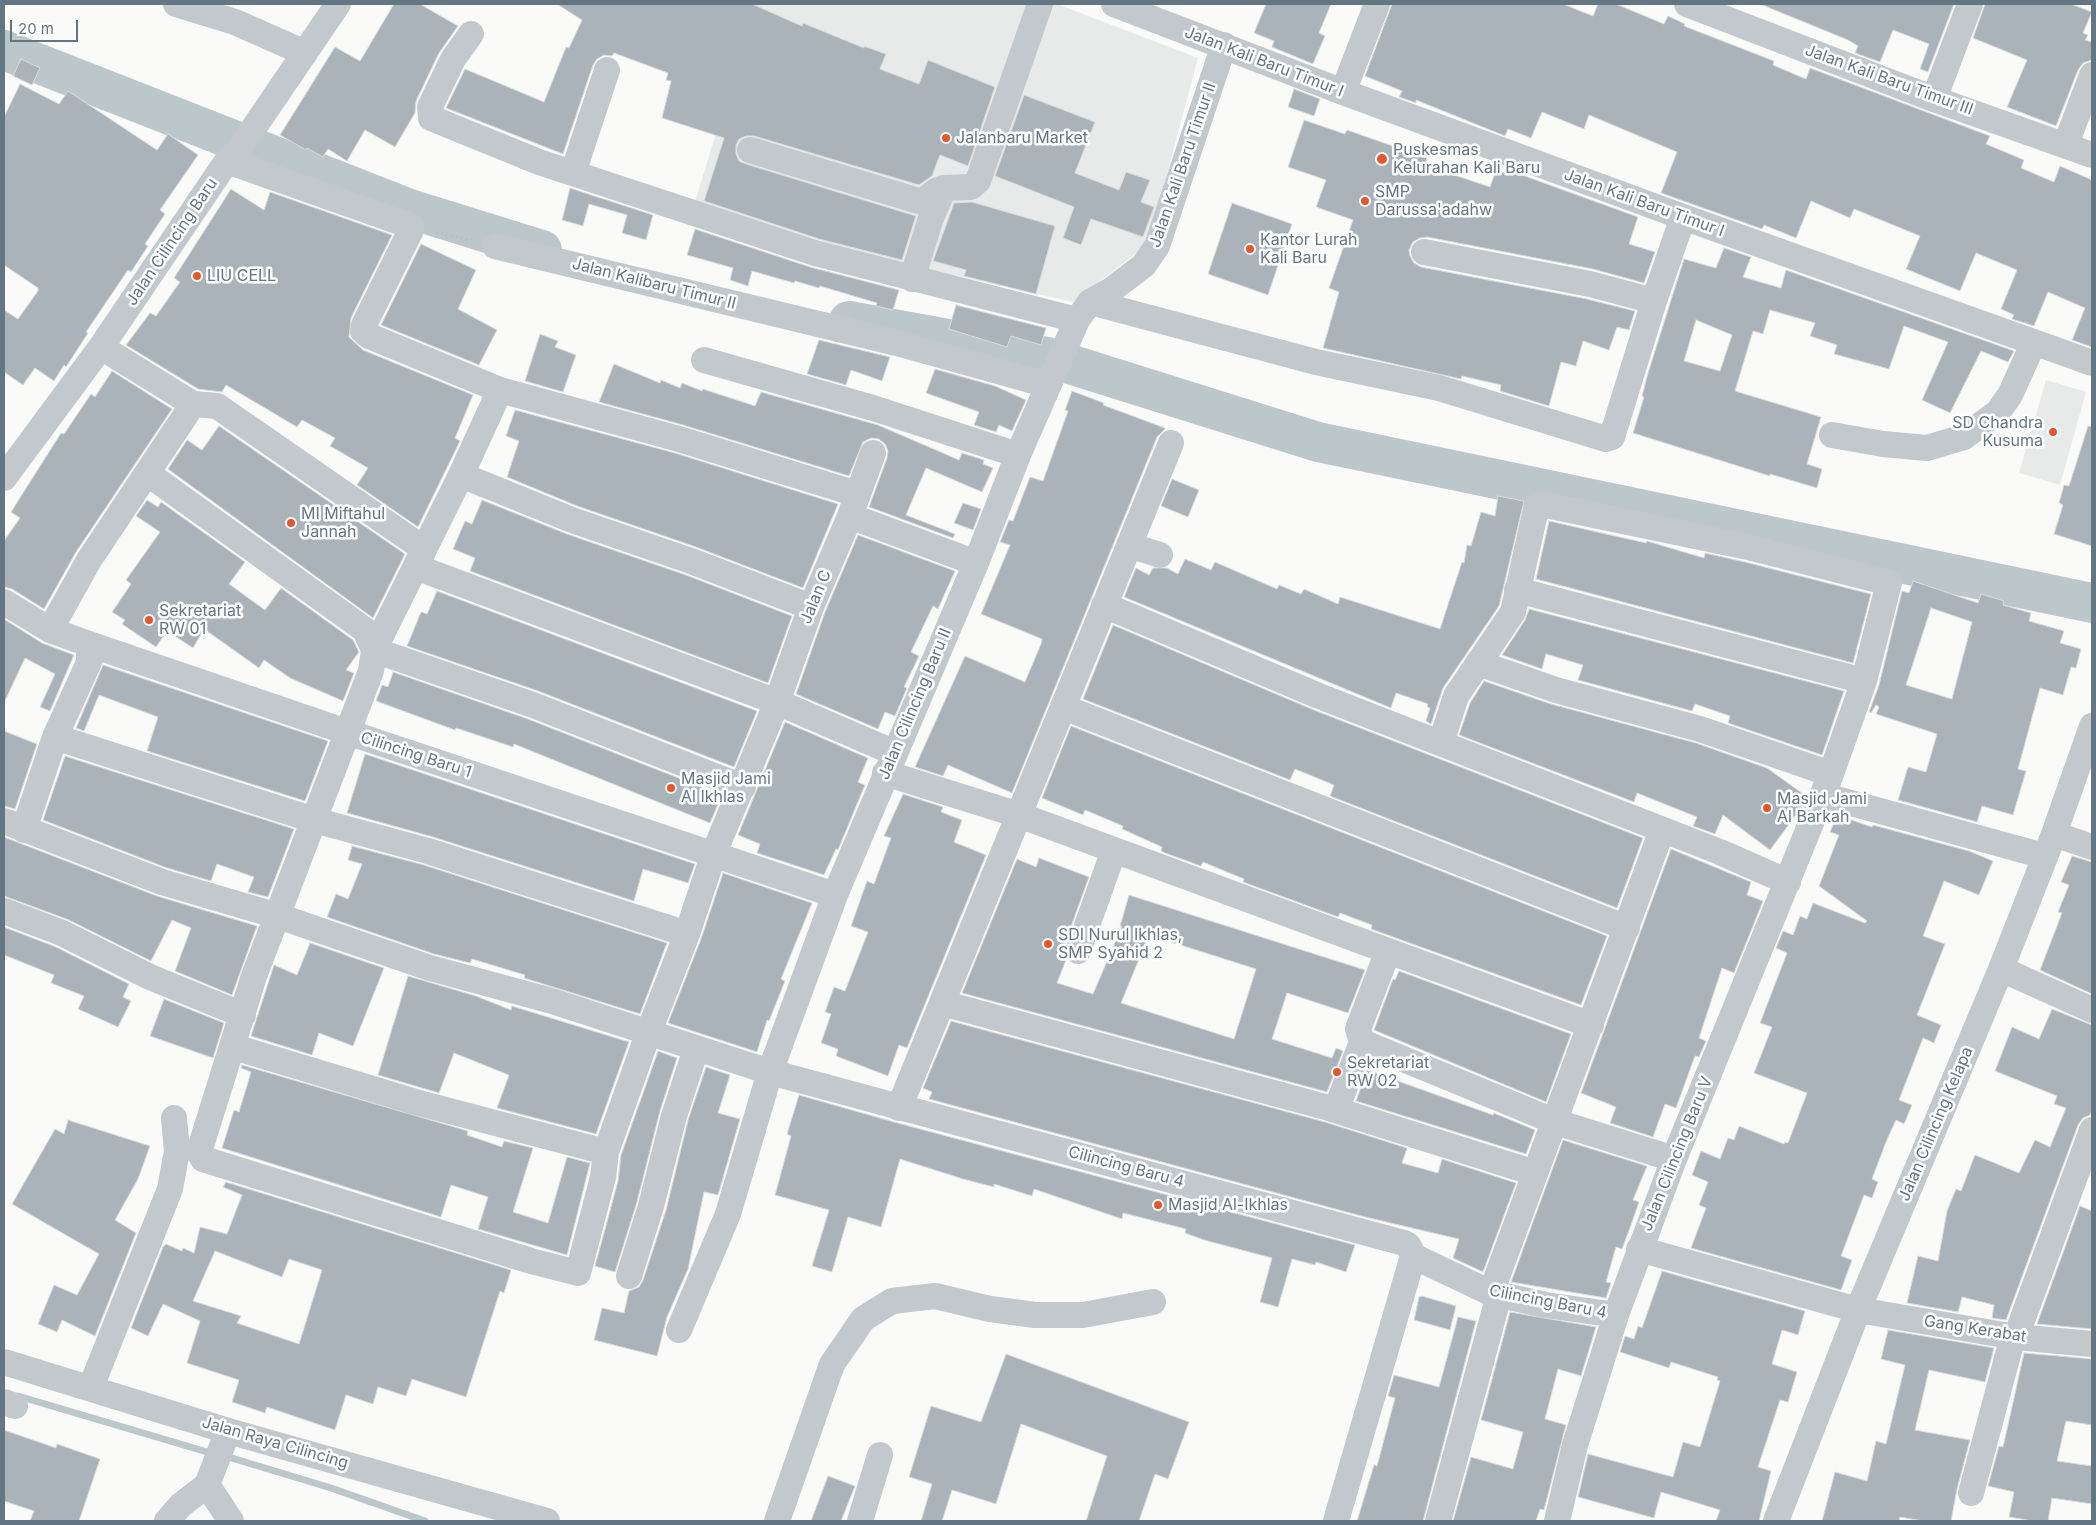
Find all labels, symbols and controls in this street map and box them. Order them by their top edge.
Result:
scale bar [12,10,80,42]
text: 20 m [18,19,54,38]
street label: Jalan Kali Baru Timur I [1182,23,1346,101]
street label: Jalan Kali Baru Timur III [1802,41,1976,119]
street label: Jalan Kali Baru Timur II [1146,80,1220,250]
place label: Jalanbaru Market [956,128,1088,148]
marker: Jalanbaru Market [940,132,952,144]
place label: Puskesmas Kelurahan Kali Baru [1393,140,1540,178]
marker: Puskesmas Kelurahan Kali Baru [1375,152,1389,166]
street label: Jalan Kali Baru Timur I [1561,165,1727,241]
street label: Jalan Cilincing Baru [122,175,222,309]
place label: SMP Darussa'adahw [1375,182,1492,220]
marker: SMP Darussa'adahw [1359,195,1371,207]
place label: Kantor Lurah Kali Baru [1260,230,1357,268]
marker: Kantor Lurah Kali Baru [1244,243,1256,255]
street label: Jalan Kalibaru Timur II [570,254,738,314]
place label: LIU CELL [207,266,276,286]
marker: LIU CELL [191,270,203,282]
place label: SD Chandra Kusuma [1952,413,2043,451]
marker: SD Chandra Kusuma [2047,426,2059,438]
place label: MI Miftahul Jannah [301,504,385,542]
marker: MI Miftahul Jannah [285,517,297,529]
street label: Jalan C [796,567,836,627]
place label: Sekretariat RW 01 [159,601,241,639]
marker: Sekretariat RW 01 [143,614,155,626]
street label: Jalan Cilincing Baru II [874,625,956,783]
street label: Cilincing Baru 1 [358,728,474,782]
place label: Masjid Jami Al Ikhlas [681,769,771,807]
marker: Masjid Jami Al Ikhlas [665,782,677,794]
place label: Masjid Jami Al Barkah [1777,789,1867,827]
marker: Masjid Jami Al Barkah [1761,802,1773,814]
place label: SDI Nurul Ikhlas, SMP Syahid 2 [1058,925,1182,963]
marker: SDI Nurul Ikhlas, SMP Syahid 2 [1042,938,1054,950]
street label: Jalan Cilincing Kelapa [1895,1044,1977,1204]
place label: Sekretariat RW 02 [1347,1053,1429,1091]
marker: Sekretariat RW 02 [1331,1066,1343,1078]
street label: Jalan Cilincing Baru V [1637,1074,1717,1234]
street label: Cilincing Baru 4 [1066,1142,1186,1192]
place label: Masjid Al-Ikhlas [1168,1195,1288,1215]
marker: Masjid Al-Ikhlas [1152,1199,1164,1211]
street label: Cilincing Baru 4 [1488,1281,1608,1323]
street label: Gang Kerabat [1922,1311,2028,1347]
street label: Jalan Raya Cilincing [200,1413,350,1473]

